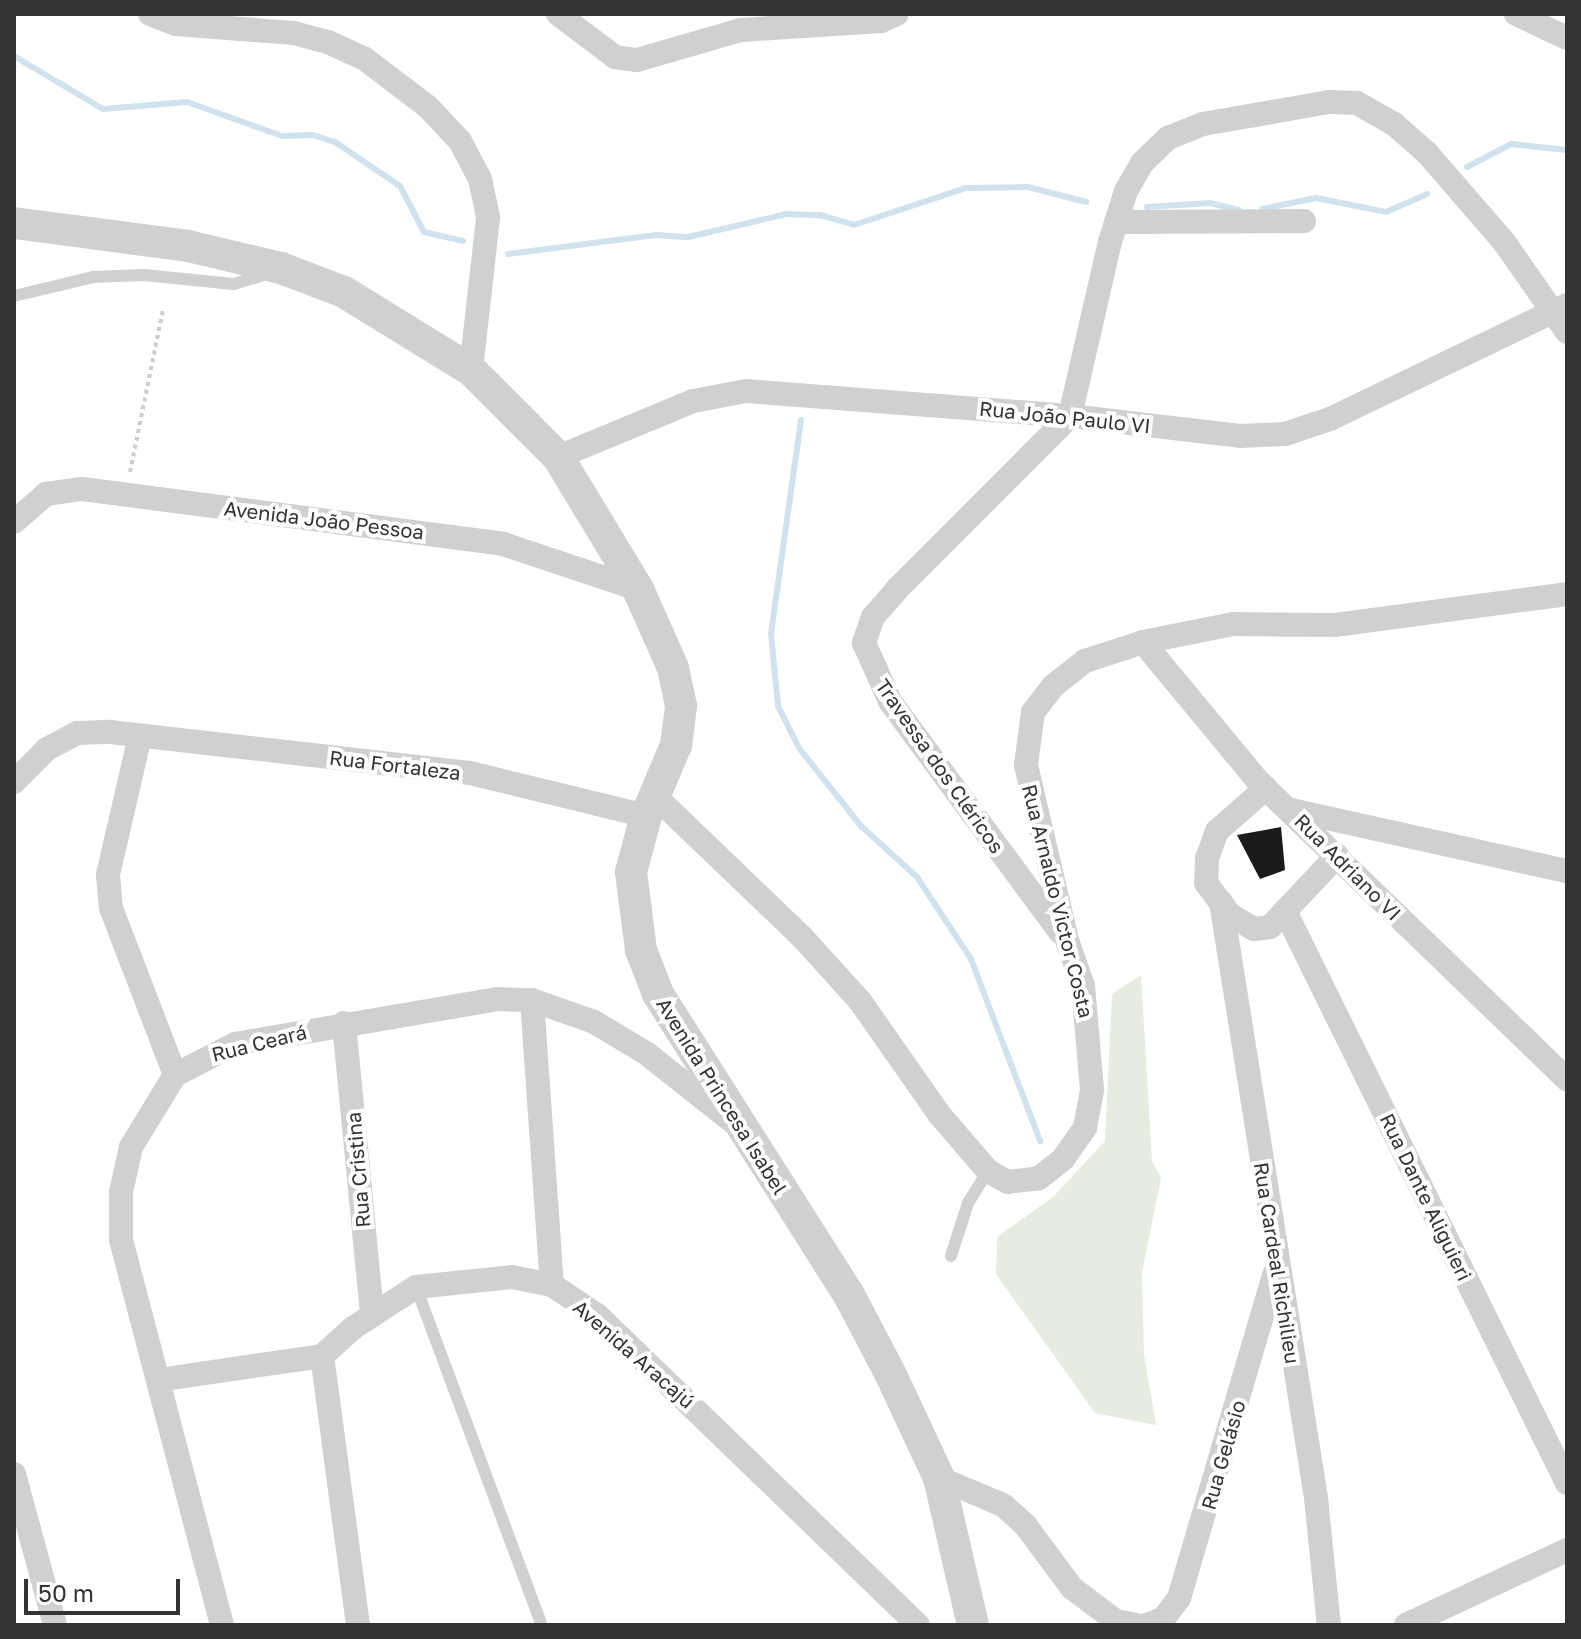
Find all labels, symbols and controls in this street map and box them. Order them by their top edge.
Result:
street label: Rua João Paulo VI [978,396,1152,438]
street label: Avenida João Pessoa [223,496,425,544]
street label: Travessa dos Cléricos [871,674,1009,858]
street label: Rua Fortaleza [328,745,462,785]
street label: Rua Arnaldo Victor Costa [1017,782,1099,1020]
street label: Rua Adriano VI [1290,809,1406,925]
street label: Avenida Princesa Isabel [652,993,792,1199]
street label: Rua Ceará [209,1020,309,1066]
street label: Rua Dante Aliguieri [1375,1110,1477,1284]
street label: Rua Cristina [341,1111,375,1229]
street label: Rua Cardeal Richilieu [1249,1161,1305,1365]
street label: Avenida Aracajú [568,1295,700,1413]
street label: Rua Gelásio [1196,1397,1250,1513]
scale bar [28,1563,184,1613]
text: 50 m [38,1578,94,1607]

